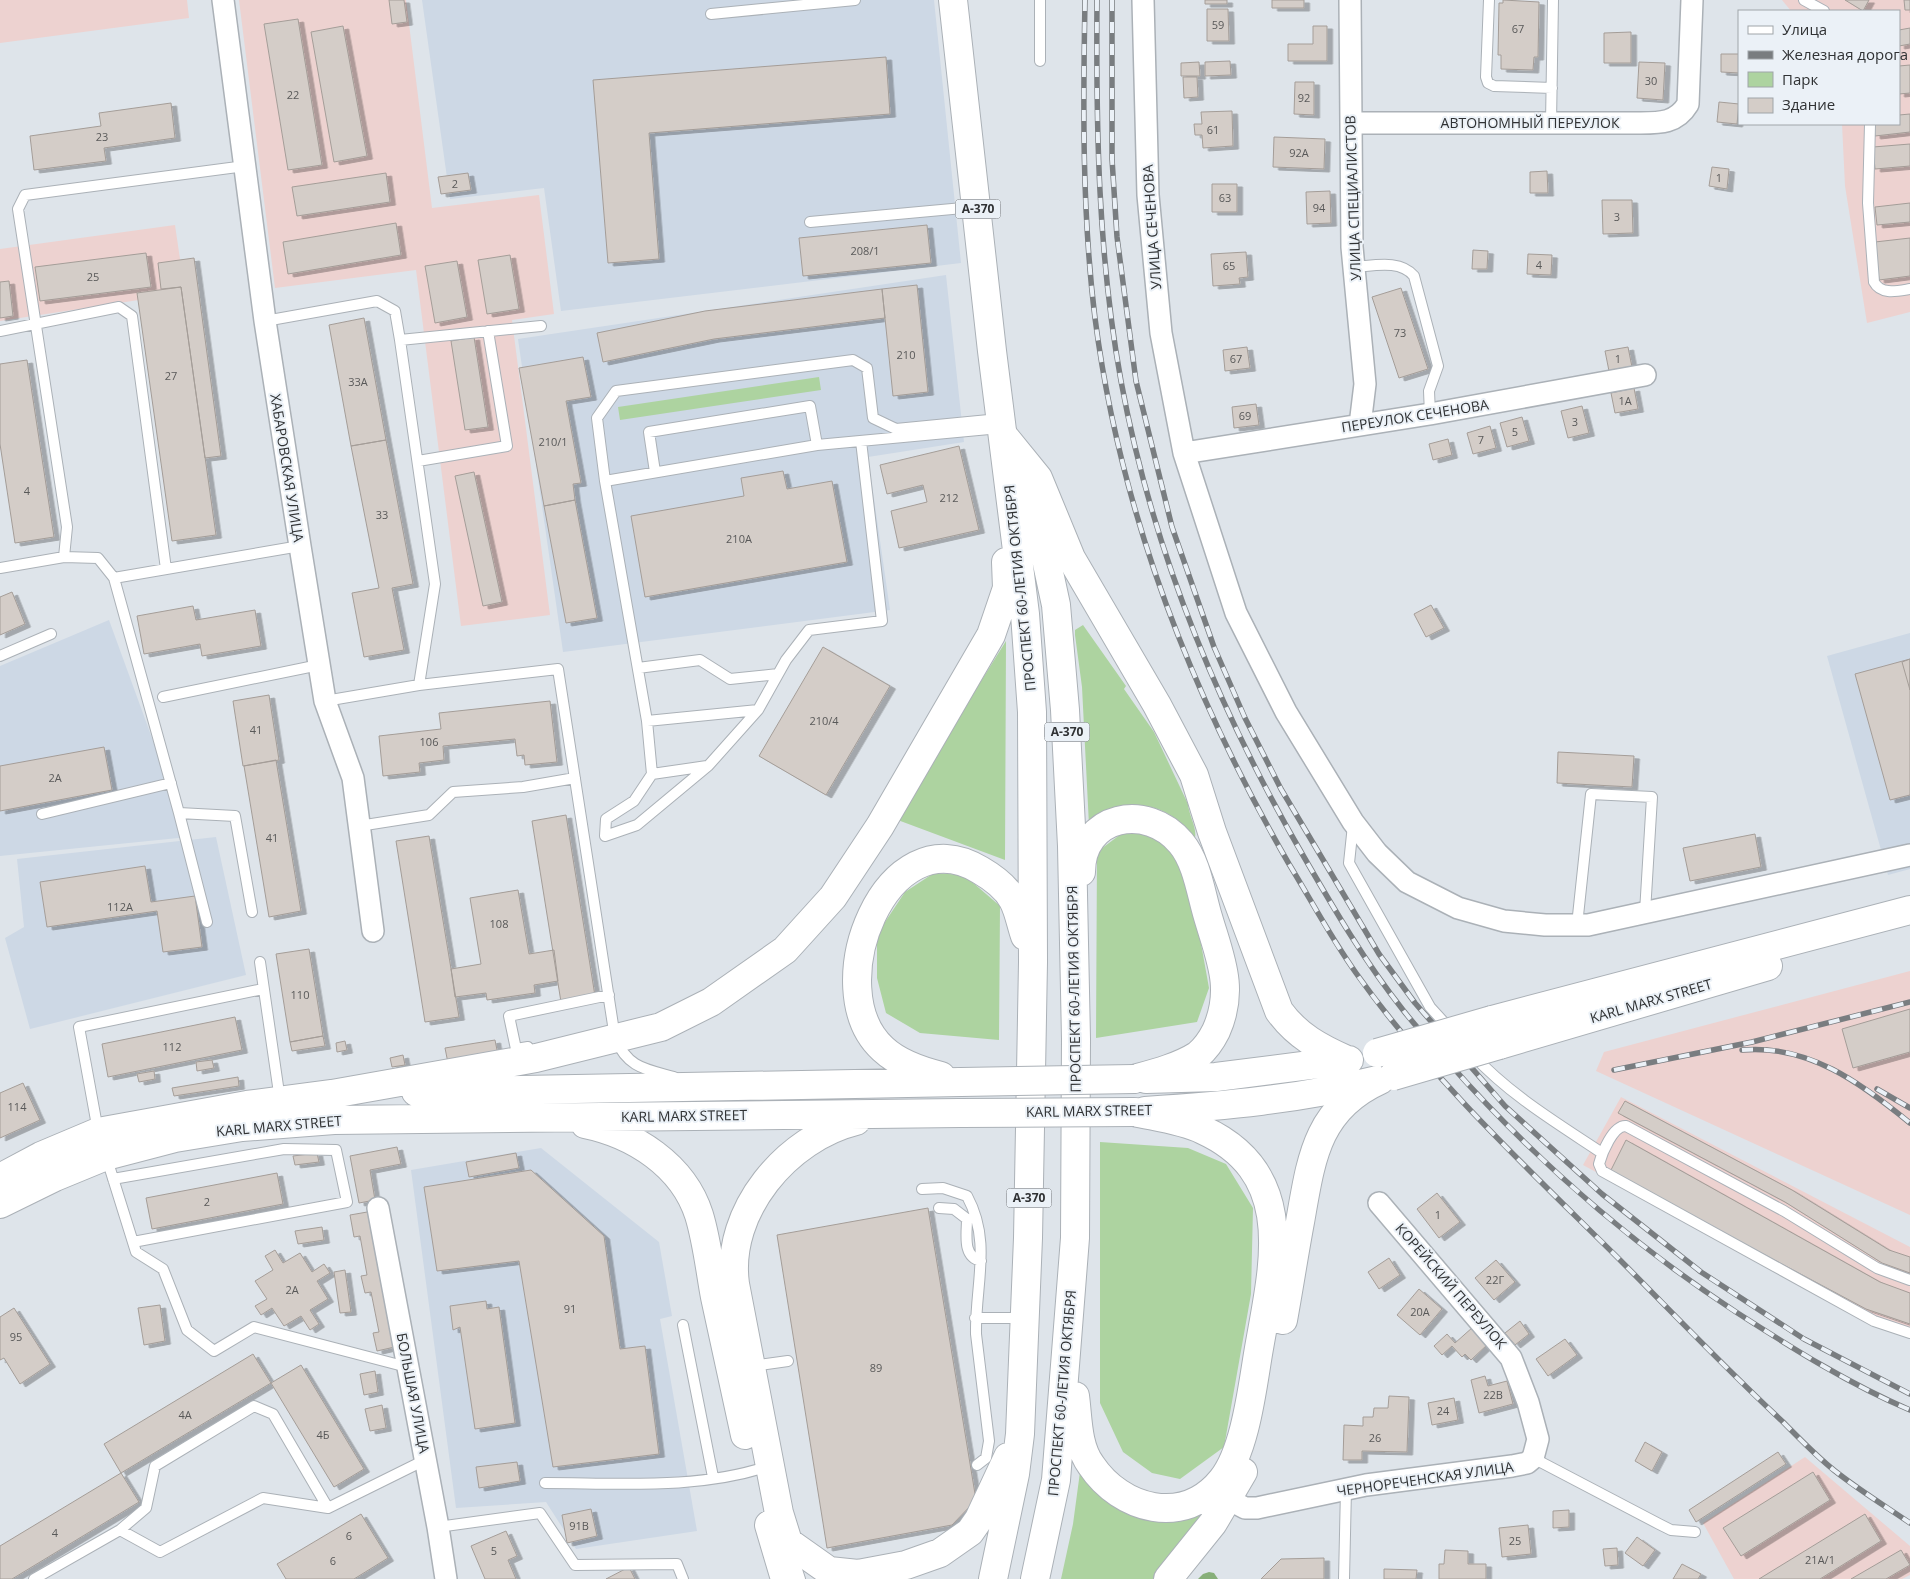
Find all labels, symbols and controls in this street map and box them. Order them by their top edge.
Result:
legend [1738,10,1900,125]
house number: 59 [1212,17,1224,32]
text: Улица [1782,19,1827,39]
house number: 67 [1512,21,1524,36]
text: Железная дорога [1782,44,1908,64]
text: Парк [1782,69,1818,89]
house number: 30 [1645,73,1657,88]
house number: 22 [287,87,299,102]
house number: 92 [1298,90,1310,105]
text: Здание [1782,94,1835,114]
street label: АВТОНОМНЫЙ ПЕРЕУЛОК [1441,113,1620,132]
street label: УЛИЦА СПЕЦИАЛИСТОВ [1340,115,1365,281]
house number: 61 [1207,122,1219,137]
house number: 23 [96,129,108,144]
house number: 92А [1289,145,1309,160]
street label: УЛИЦА СЕЧЕНОВА [1138,164,1165,290]
house number: 1 [1716,170,1722,185]
house number: 2 [452,176,458,191]
house number: 63 [1219,190,1231,205]
road number: А-370 [956,200,1000,218]
house number: 94 [1313,200,1326,215]
house number: 3 [1614,209,1620,224]
house number: 208/1 [850,243,880,258]
house number: 4 [1536,257,1543,272]
house number: 65 [1223,258,1235,273]
house number: 25 [87,269,99,284]
house number: 73 [1394,325,1406,340]
house number: 210 [897,347,915,362]
house number: 67 [1230,351,1242,366]
house number: 1 [1615,351,1621,366]
house number: 27 [165,368,177,383]
house number: 33А [348,374,368,389]
street label: ХАБАРОВСКАЯ УЛИЦА [266,392,309,543]
house number: 1А [1618,393,1632,408]
street label: ПЕРЕУЛОК СЕЧЕНОВА [1340,394,1490,437]
house number: 69 [1239,408,1251,423]
house number: 3 [1572,414,1578,429]
house number: 5 [1512,424,1518,439]
house number: 7 [1478,432,1484,447]
house number: 210/1 [538,434,568,449]
house number: 4 [24,483,31,498]
street label: ПРОСПЕКТ 60-ЛЕТИЯ ОКТЯБРЯ [999,484,1040,692]
house number: 212 [940,490,958,505]
house number: 33 [376,507,388,522]
house number: 210А [726,531,752,546]
house number: 210/4 [809,713,839,728]
house number: 41 [250,722,262,737]
road number: А-370 [1044,722,1090,742]
house number: 106 [420,734,438,749]
house number: 2А [48,770,62,785]
house number: 41 [266,830,278,845]
street label: ПРОСПЕКТ 60-ЛЕТИЯ ОКТЯБРЯ [1062,885,1085,1093]
house number: 112А [107,899,133,914]
house number: 108 [490,916,508,931]
street label: KARL MARX STREET [1588,974,1714,1027]
house number: 110 [291,987,309,1002]
house number: 112 [163,1039,181,1054]
house number: 114 [8,1099,27,1114]
street label: KARL MARX STREET [1026,1100,1152,1121]
street label: KARL MARX STREET [621,1105,747,1126]
street label: KARL MARX STREET [215,1111,343,1140]
road number: А-370 [1006,1188,1052,1208]
house number: 2 [204,1194,210,1209]
house number: 1 [1435,1207,1441,1222]
street label: КОРЕЙСКИЙ ПЕРЕУЛОК [1392,1219,1512,1353]
house number: 22Г [1486,1272,1504,1287]
house number: 2А [285,1282,299,1297]
street label: ПРОСПЕКТ 60-ЛЕТИЯ ОКТЯБРЯ [1043,1289,1080,1497]
house number: 91 [564,1301,576,1316]
house number: 20А [1410,1304,1430,1319]
house number: 95 [10,1329,22,1344]
street label: БОЛЬШАЯ УЛИЦА [393,1331,435,1455]
house number: 89 [870,1360,882,1375]
house number: 22В [1483,1387,1503,1402]
house number: 24 [1437,1403,1450,1418]
house number: 4А [178,1407,192,1422]
house number: 4Б [316,1427,330,1442]
house number: 26 [1369,1430,1381,1445]
street label: ЧЕРНОРЕЧЕНСКАЯ УЛИЦА [1335,1457,1515,1500]
house number: 91В [569,1518,589,1533]
house number: 4 [52,1525,59,1540]
house number: 6 [346,1528,352,1543]
house number: 25 [1509,1533,1521,1548]
house number: 5 [491,1543,497,1558]
house number: 21А/1 [1805,1552,1835,1567]
house number: 6 [330,1553,336,1568]

